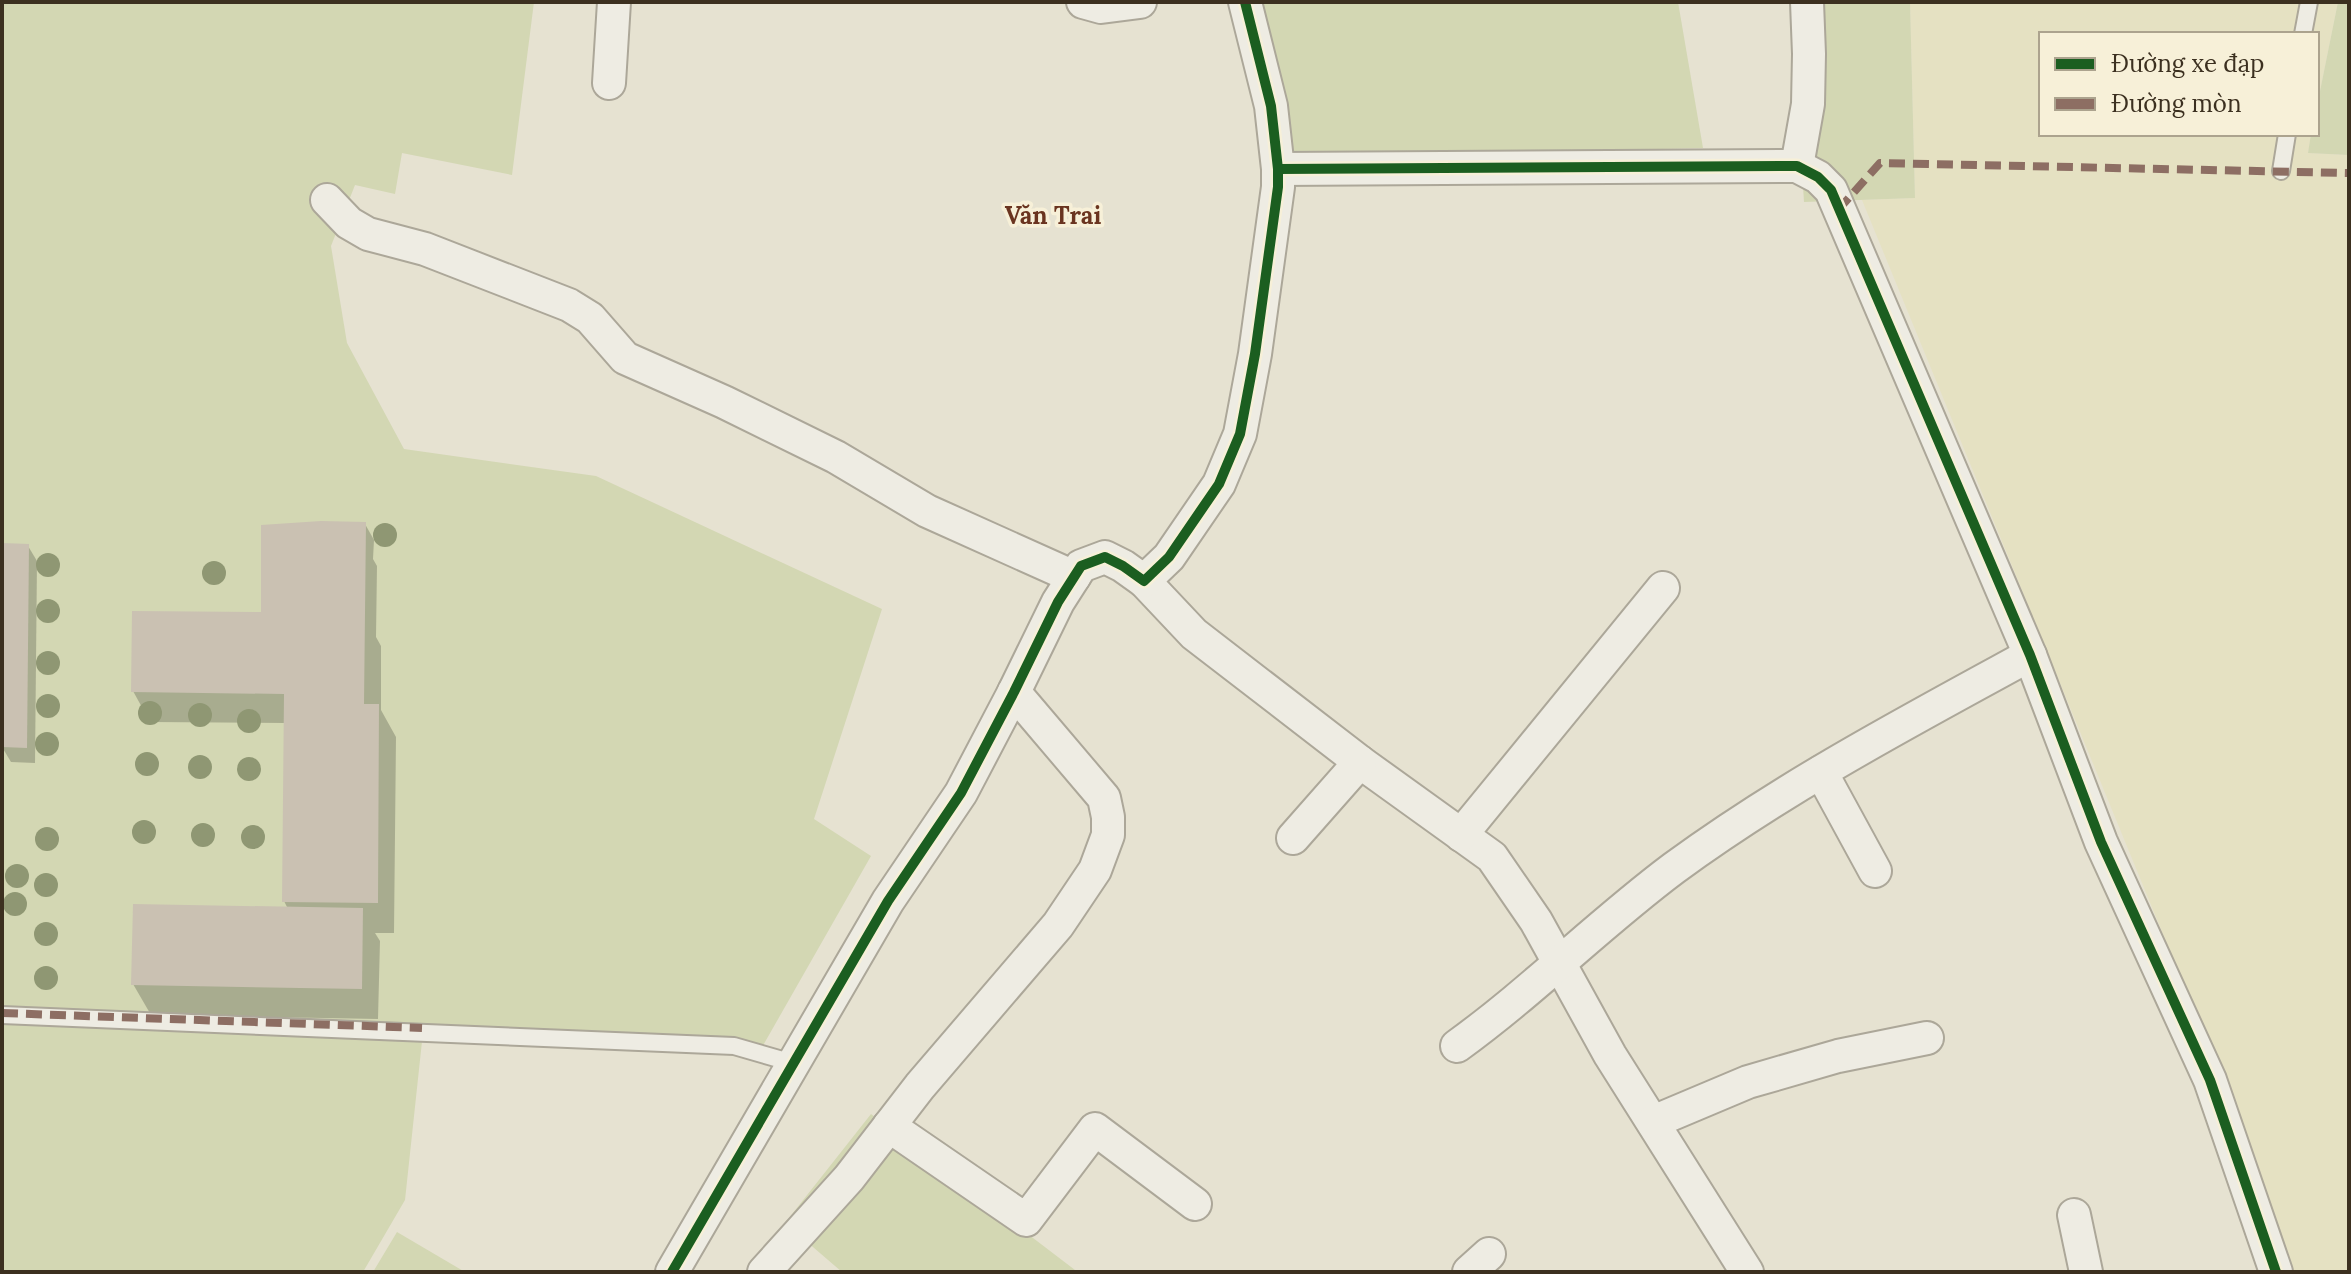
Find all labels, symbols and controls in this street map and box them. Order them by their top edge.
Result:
legend [2039,32,2319,136]
text: Đường xe đạp [2111,48,2264,79]
text: Đường mòn [2111,88,2241,119]
district label: Văn Trai [1005,200,1101,231]

